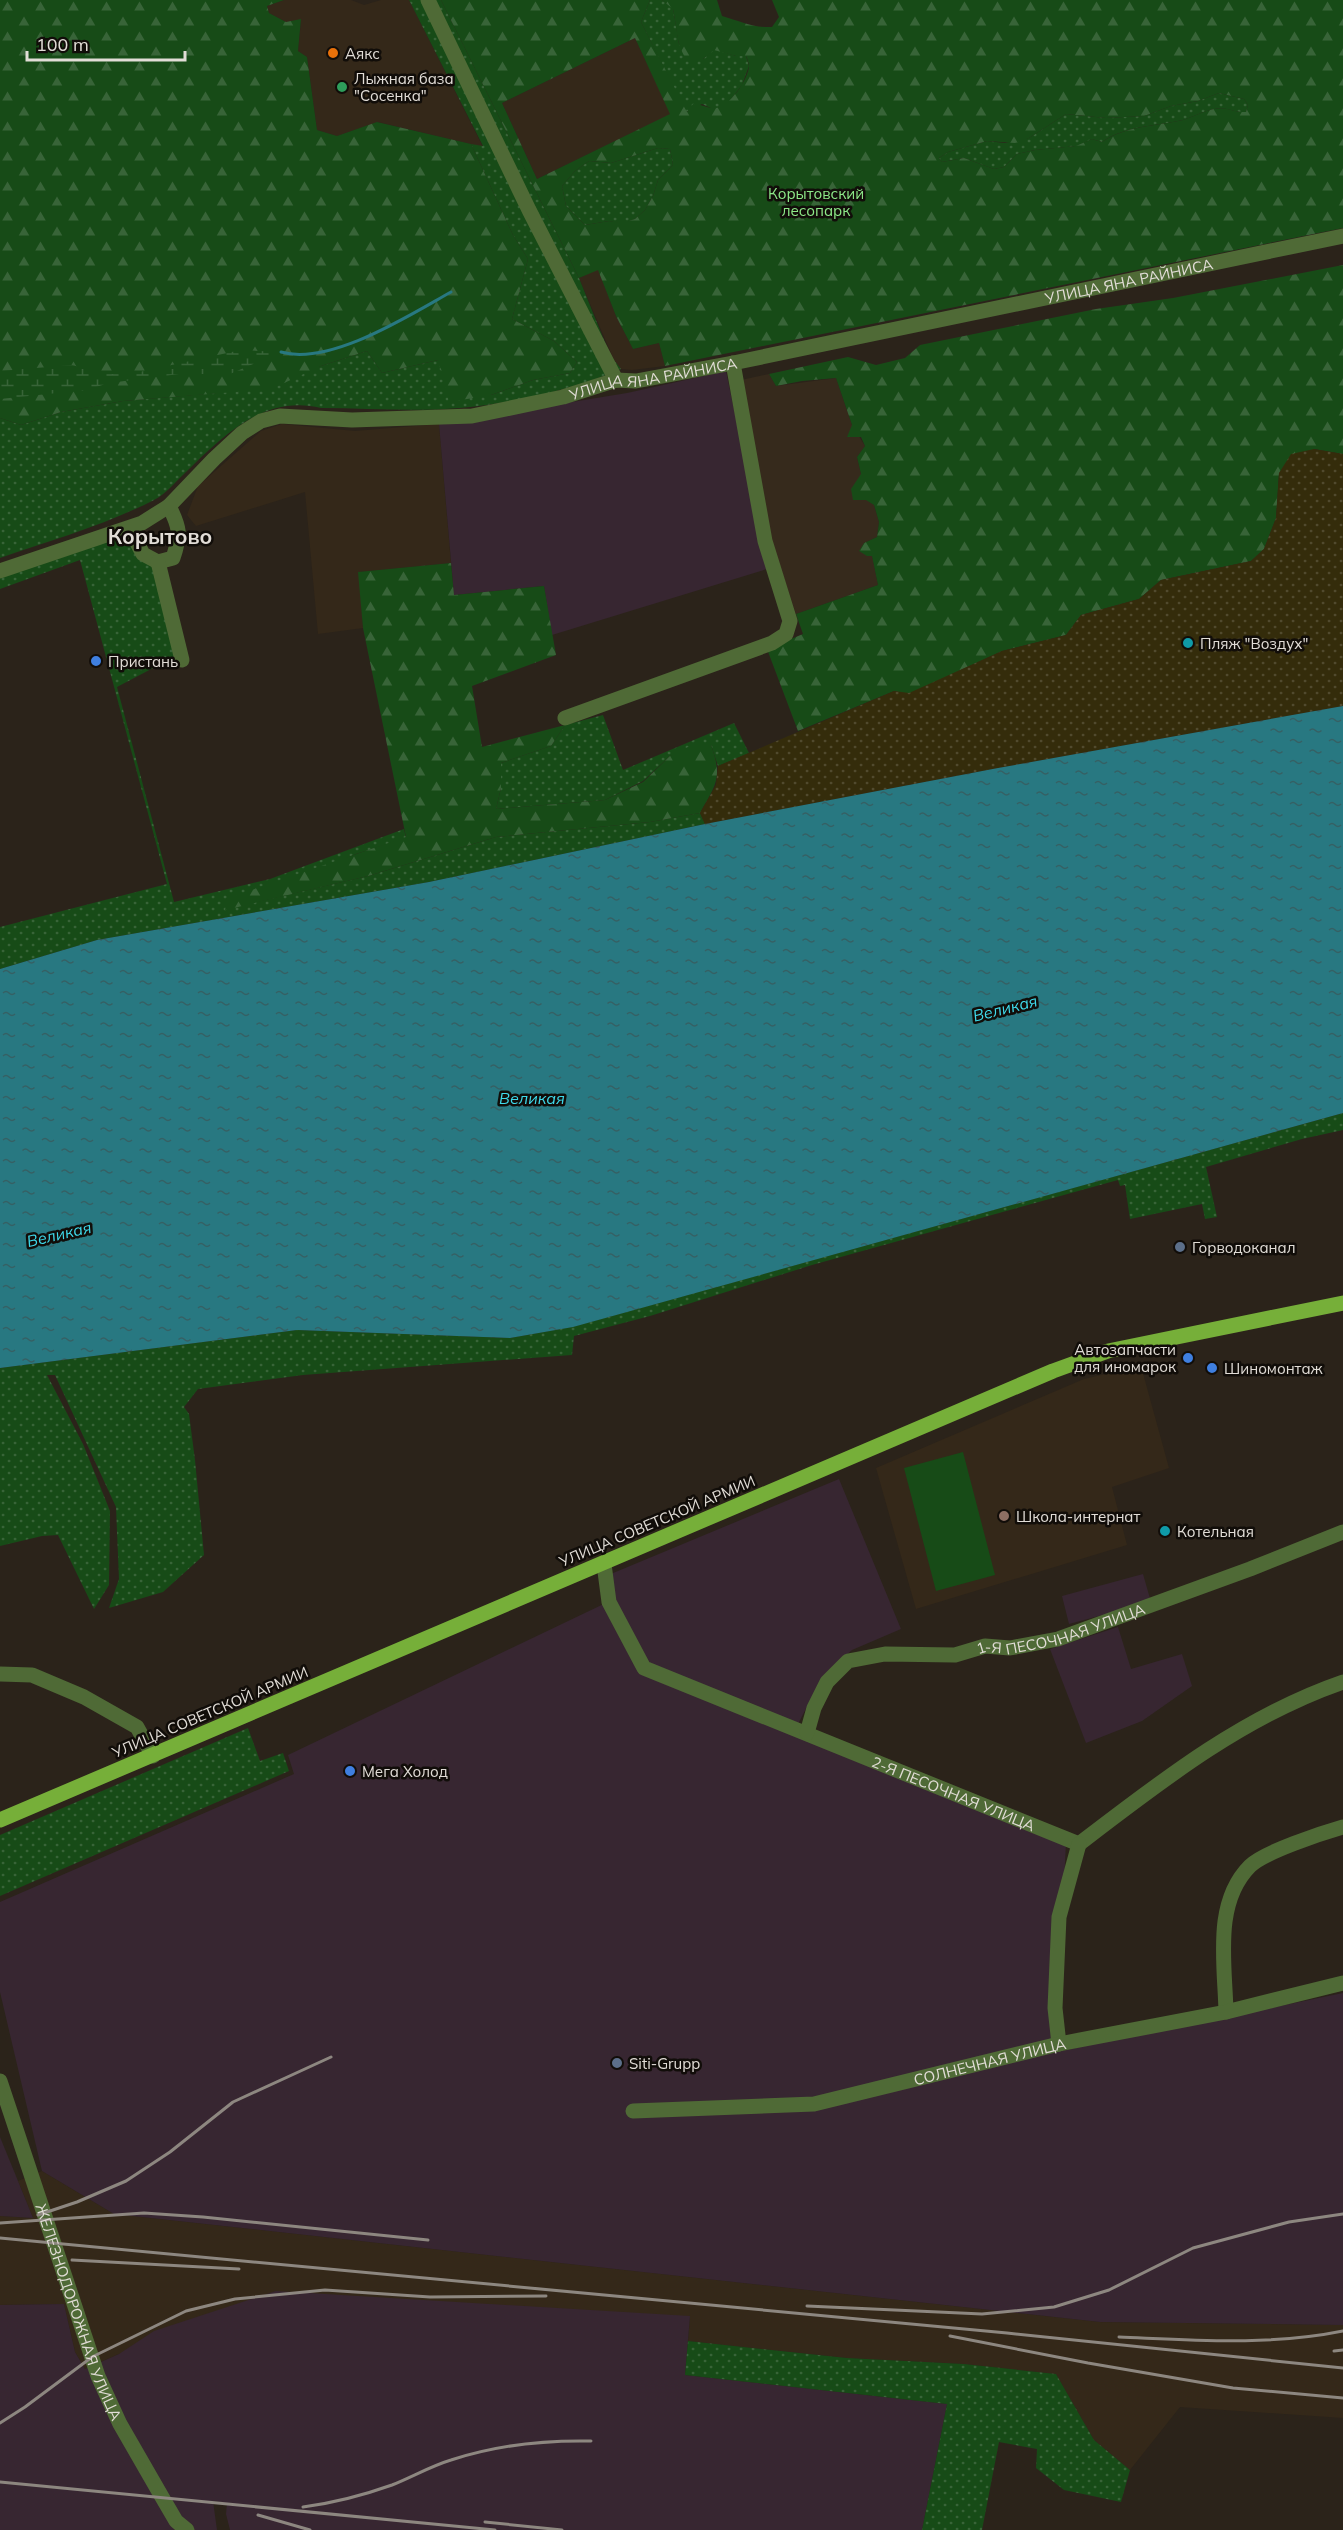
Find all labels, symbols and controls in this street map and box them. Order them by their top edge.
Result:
scale bar [27,24,184,62]
text: 100 m [36,33,89,56]
place label: Аякс [345,44,380,63]
marker: Аякс [326,46,340,60]
place label: Лыжная база "Сосенка" [354,69,454,105]
marker: Лыжная база "Сосенка" [335,80,349,94]
park label: Корытовский лесопарк [768,184,864,220]
street label: УЛИЦА ЯНА РАЙНИСА [1042,254,1214,308]
street label: УЛИЦА ЯНА РАЙНИСА [566,353,739,404]
district label: Корытово [108,523,212,549]
place label: Пляж "Воздух" [1200,634,1308,653]
marker: Пляж "Воздух" [1181,636,1195,650]
place label: Пристань [108,652,178,671]
marker: Пристань [89,654,103,668]
water label: Великая [971,990,1040,1026]
water label: Великая [499,1088,565,1108]
water label: Великая [25,1217,94,1251]
place label: Горводоканал [1192,1238,1295,1257]
marker: Горводоканал [1173,1240,1187,1254]
place label: Автозапчасти для иномарок [1074,1340,1177,1376]
marker: Автозапчасти для иномарок [1181,1351,1195,1365]
place label: Шиномонтаж [1224,1359,1324,1378]
marker: Шиномонтаж [1205,1361,1219,1375]
street label: УЛИЦА СОВЕТСКОЙ АРМИИ [555,1471,758,1571]
place label: Школа-интернат [1016,1507,1141,1526]
marker: Школа-интернат [997,1509,1011,1523]
place label: Котельная [1177,1522,1254,1541]
marker: Котельная [1158,1524,1172,1538]
street label: 1-Я ПЕСОЧНАЯ УЛИЦА [974,1599,1147,1658]
street label: УЛИЦА СОВЕТСКОЙ АРМИИ [108,1662,311,1762]
street label: 2-Я ПЕСОЧНАЯ УЛИЦА [869,1752,1038,1835]
place label: Мега Холод [362,1762,448,1781]
marker: Мега Холод [343,1764,357,1778]
street label: СОЛНЕЧНАЯ УЛИЦА [912,2033,1067,2089]
place label: Siti-Grupp [629,2054,700,2073]
marker: Siti-Grupp [610,2056,624,2070]
street label: ЖЕЛЕЗНОДОРОЖНАЯ УЛИЦА [32,2201,126,2423]

